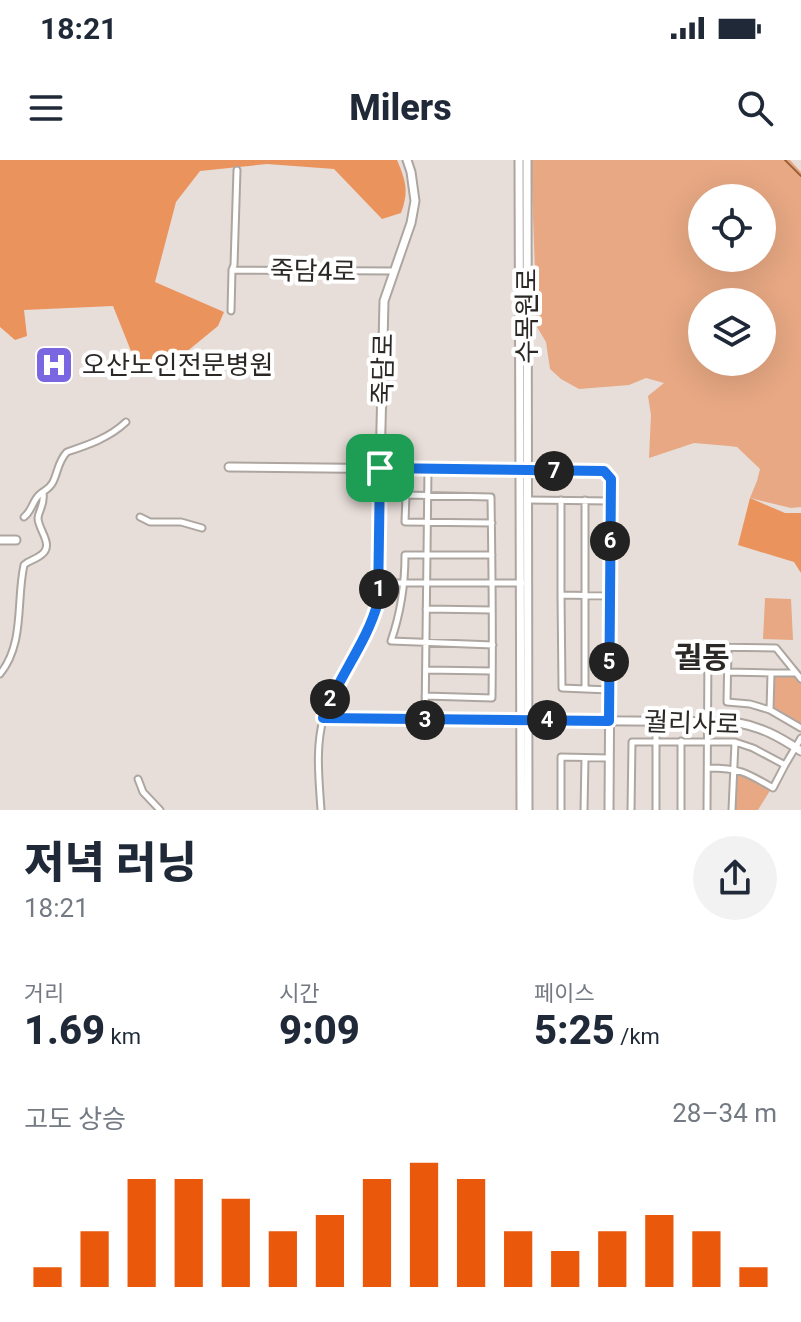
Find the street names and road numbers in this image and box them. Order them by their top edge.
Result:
street label: 죽담4로 [270,255,356,287]
street label: 수목원로 [512,268,542,364]
street label: 죽담로 [367,333,399,405]
street label: 궐리사로 [644,706,740,740]

